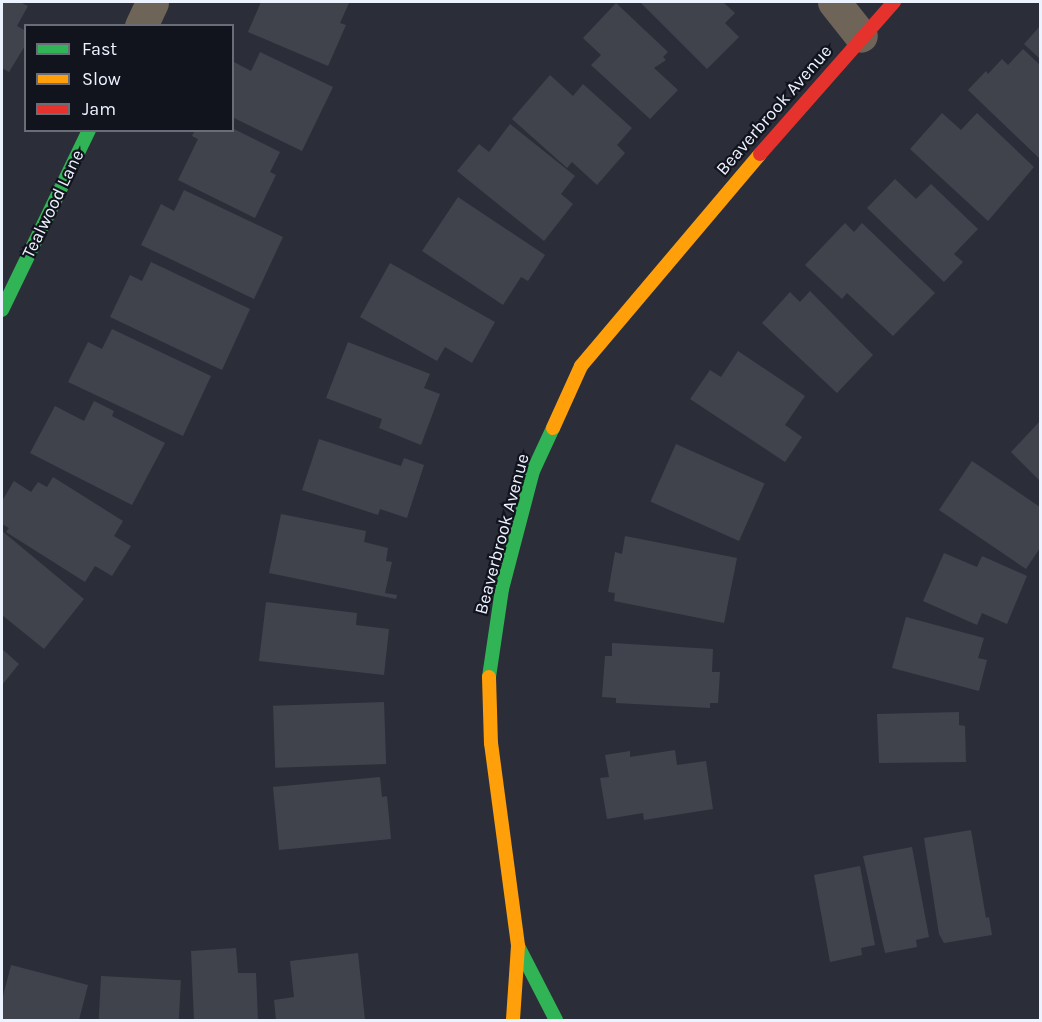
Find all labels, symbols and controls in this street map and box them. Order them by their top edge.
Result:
legend [24,24,234,132]
text: Fast [82,38,117,60]
street label: Beaverbrook Avenue [712,40,836,180]
text: Slow [82,68,121,90]
text: Jam [82,98,116,120]
street label: Tealwood Lane [17,146,89,262]
street label: Beaverbrook Avenue [470,451,534,617]

